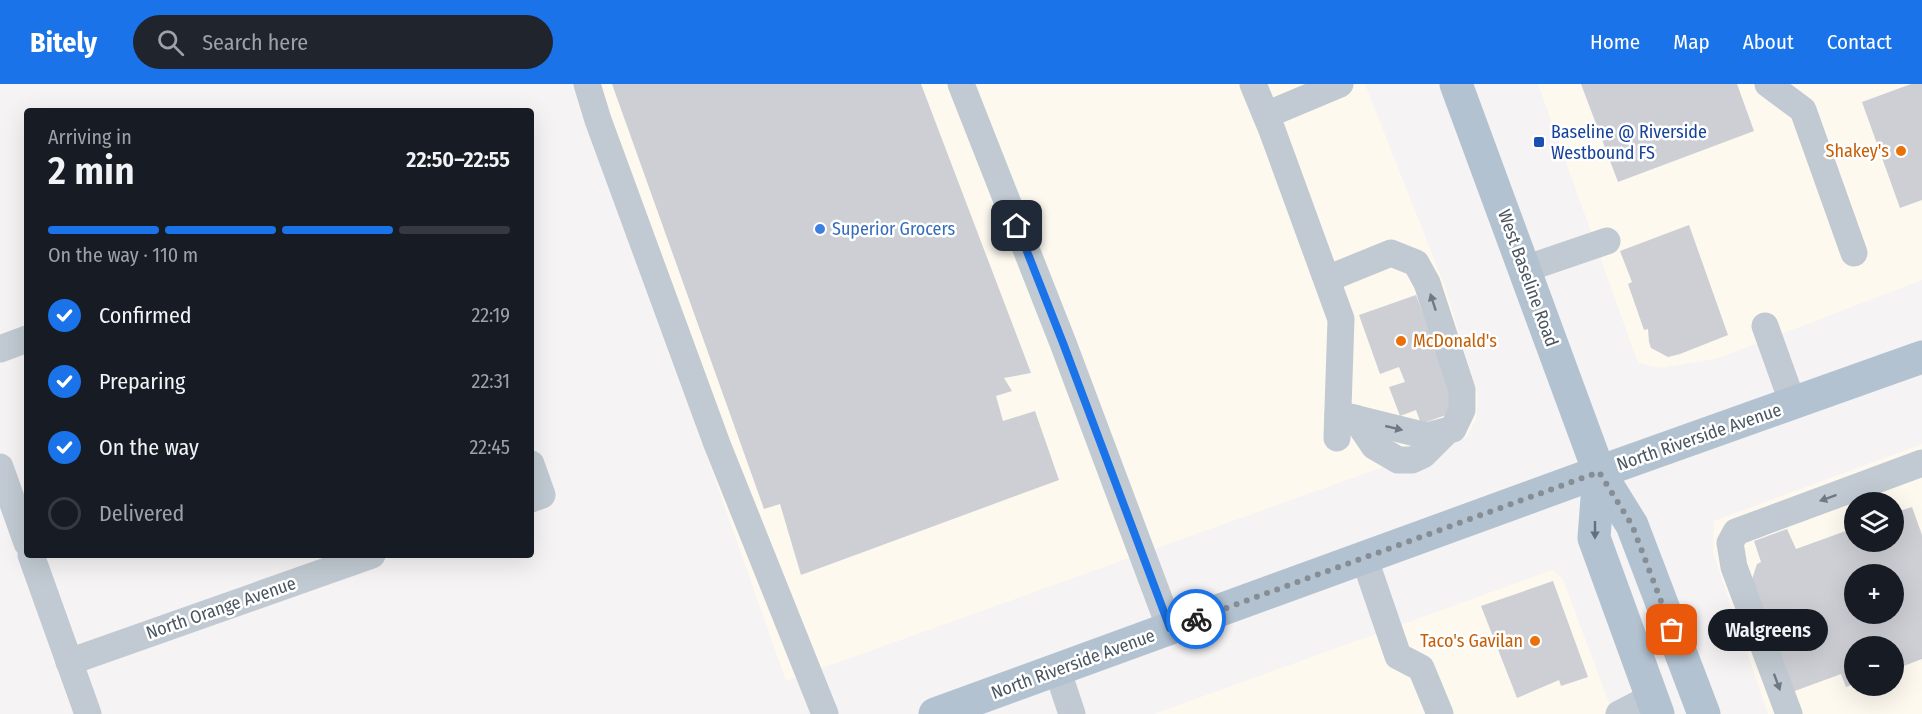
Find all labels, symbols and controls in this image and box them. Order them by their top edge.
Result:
search box [133,15,553,69]
text: Bitely [30,26,97,59]
icon: search [154,26,187,59]
text: Search here [202,29,308,56]
text: Home [1590,29,1640,55]
text: Map [1673,29,1710,55]
text: About [1743,29,1794,55]
text: Contact [1827,29,1892,55]
place label: Baseline @ Riverside Westbound FS [1551,121,1707,164]
text: Arriving in [48,125,132,149]
marker: Baseline @ Riverside Westbound FS [1532,135,1546,149]
place label: Shakey's [1826,140,1889,162]
marker: Shakey's [1894,144,1908,158]
text: 22:50–22:55 [406,146,510,173]
text: 2 min [48,148,135,194]
pin [991,200,1042,251]
street label: West Baseline Road [1493,206,1563,350]
icon: home [1000,209,1033,242]
place label: Superior Grocers [832,218,955,240]
marker: Superior Grocers [813,222,827,236]
text: On the way · 110 m [48,243,198,267]
one-way arrow [1428,293,1438,311]
icon: check [48,299,81,332]
text: Confirmed [99,302,192,329]
text: 22:19 [471,303,510,327]
place label: McDonald's [1413,330,1497,352]
marker: McDonald's [1394,334,1408,348]
icon: check [48,365,81,398]
text: Preparing [99,368,185,395]
text: 22:31 [472,369,510,393]
street label: North Riverside Avenue [1614,398,1784,475]
one-way arrow [1385,424,1403,434]
icon: check [48,431,81,464]
text: On the way [99,434,199,461]
text: 22:45 [470,435,510,459]
map controls [1844,492,1904,696]
button: layers [1844,492,1904,552]
one-way arrow [1818,493,1836,503]
text: Delivered [99,500,184,527]
one-way arrow [1590,521,1600,540]
button: + [1844,564,1904,624]
street label: North Orange Avenue [143,572,299,644]
courier [1166,589,1226,649]
icon: bike [1180,603,1213,636]
pin [1646,604,1697,655]
callout: Walgreens [1708,609,1828,651]
icon: bag [1655,613,1688,646]
text: Walgreens [1725,618,1811,642]
street label: North Riverside Avenue [988,624,1158,704]
place label: Taco's Gavilan [1420,630,1523,652]
marker: Taco's Gavilan [1528,634,1542,648]
button: − [1844,636,1904,696]
one-way arrow [1773,674,1783,692]

